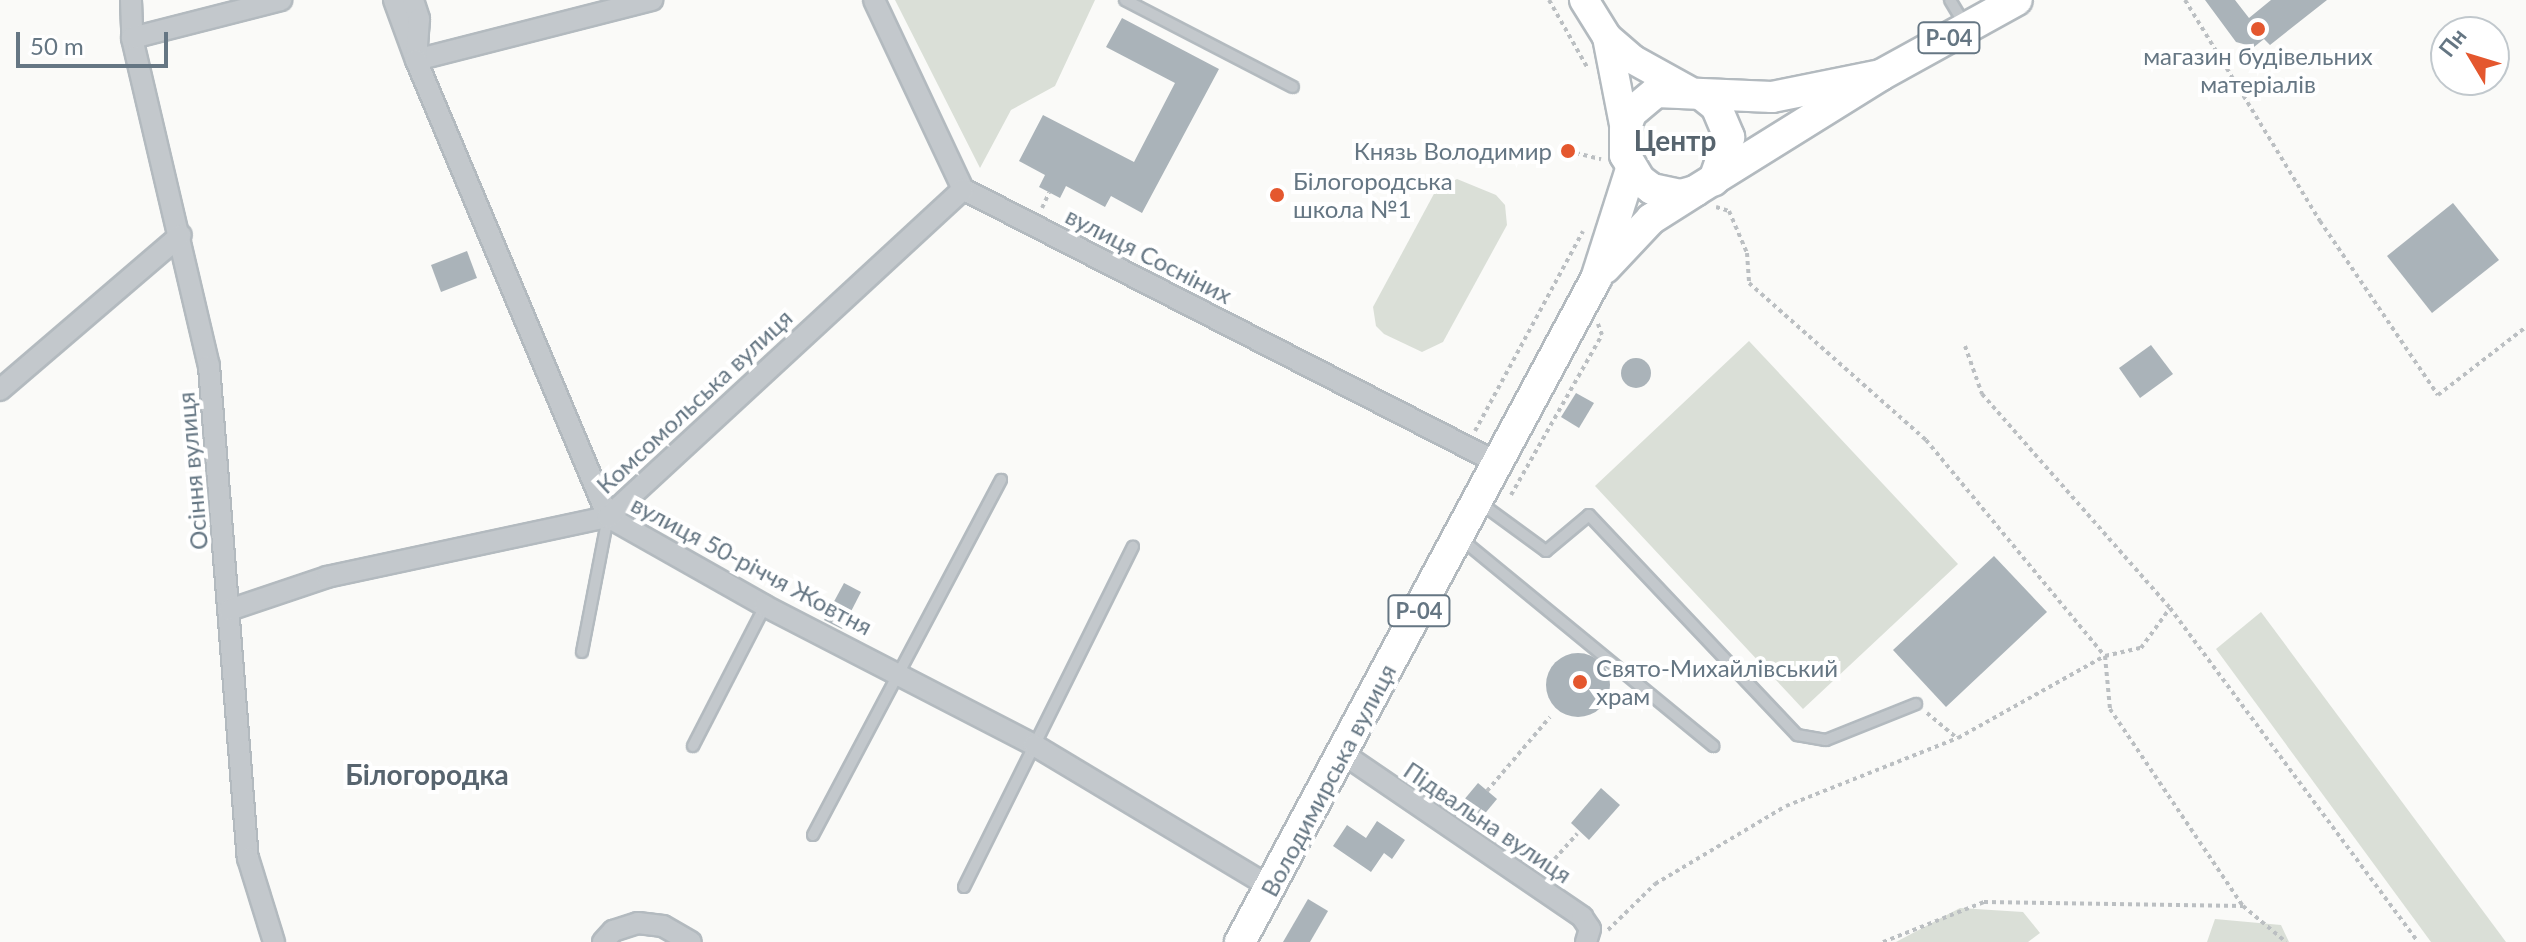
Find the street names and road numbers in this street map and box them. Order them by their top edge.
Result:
road number: Р-04 [1917,20,1981,56]
street label: вулиця Сосніних [1061,201,1237,309]
street label: Комсомольська вулиця [590,303,798,499]
street label: Осіння вулиця [171,391,213,551]
street label: вулиця 50-річчя Жовтня [627,489,877,641]
road number: Р-04 [1387,593,1451,629]
street label: Володимирська вулиця [1254,659,1402,901]
street label: Підвальна вулиця [1399,755,1577,889]

